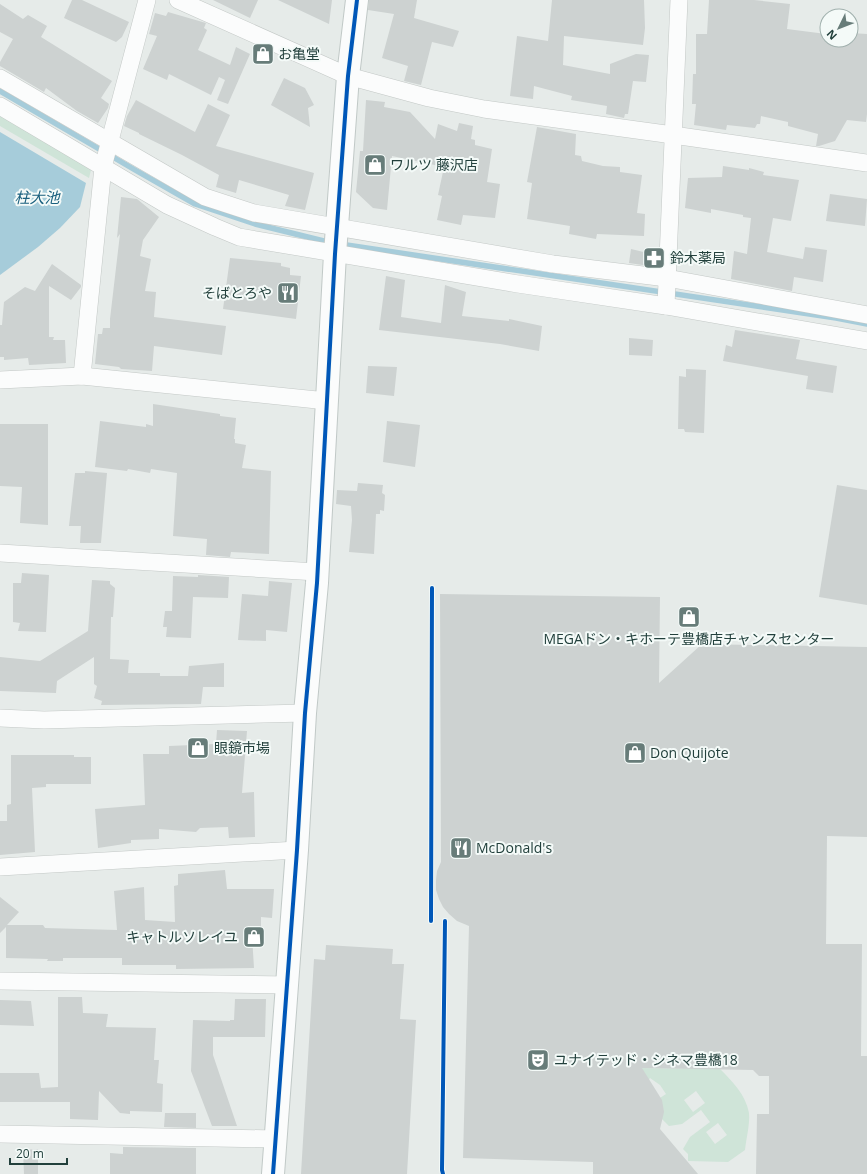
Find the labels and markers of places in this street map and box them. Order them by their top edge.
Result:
shop icon: お亀堂 [250,41,276,67]
place label: お亀堂 [278,44,320,63]
shop icon: ワルツ 藤沢店 [362,152,388,178]
place label: ワルツ 藤沢店 [390,155,478,174]
pharmacy icon: 鈴木薬局 [641,245,667,271]
place label: 鈴木薬局 [670,248,726,267]
restaurant icon: そばとろや [275,280,301,306]
place label: そばとろや [202,283,272,302]
shop icon: MEGAドン・キホーテ豊橋店チャンスセンター [676,604,702,630]
place label: MEGAドン・キホーテ豊橋店チャンスセンター [544,629,834,648]
shop icon: 眼鏡市場 [185,735,211,761]
place label: 眼鏡市場 [214,738,270,757]
shop icon: Don Quijote [622,740,648,766]
place label: Don Quijote [650,743,729,762]
restaurant icon: McDonald's [448,835,474,861]
place label: McDonald's [476,838,552,857]
shop icon: キャトルソレイユ [241,924,267,950]
place label: キャトルソレイユ [126,927,238,946]
theatre icon: ユナイテッド・シネマ豊橋18 [525,1047,551,1073]
place label: ユナイテッド・シネマ豊橋18 [554,1050,738,1069]

